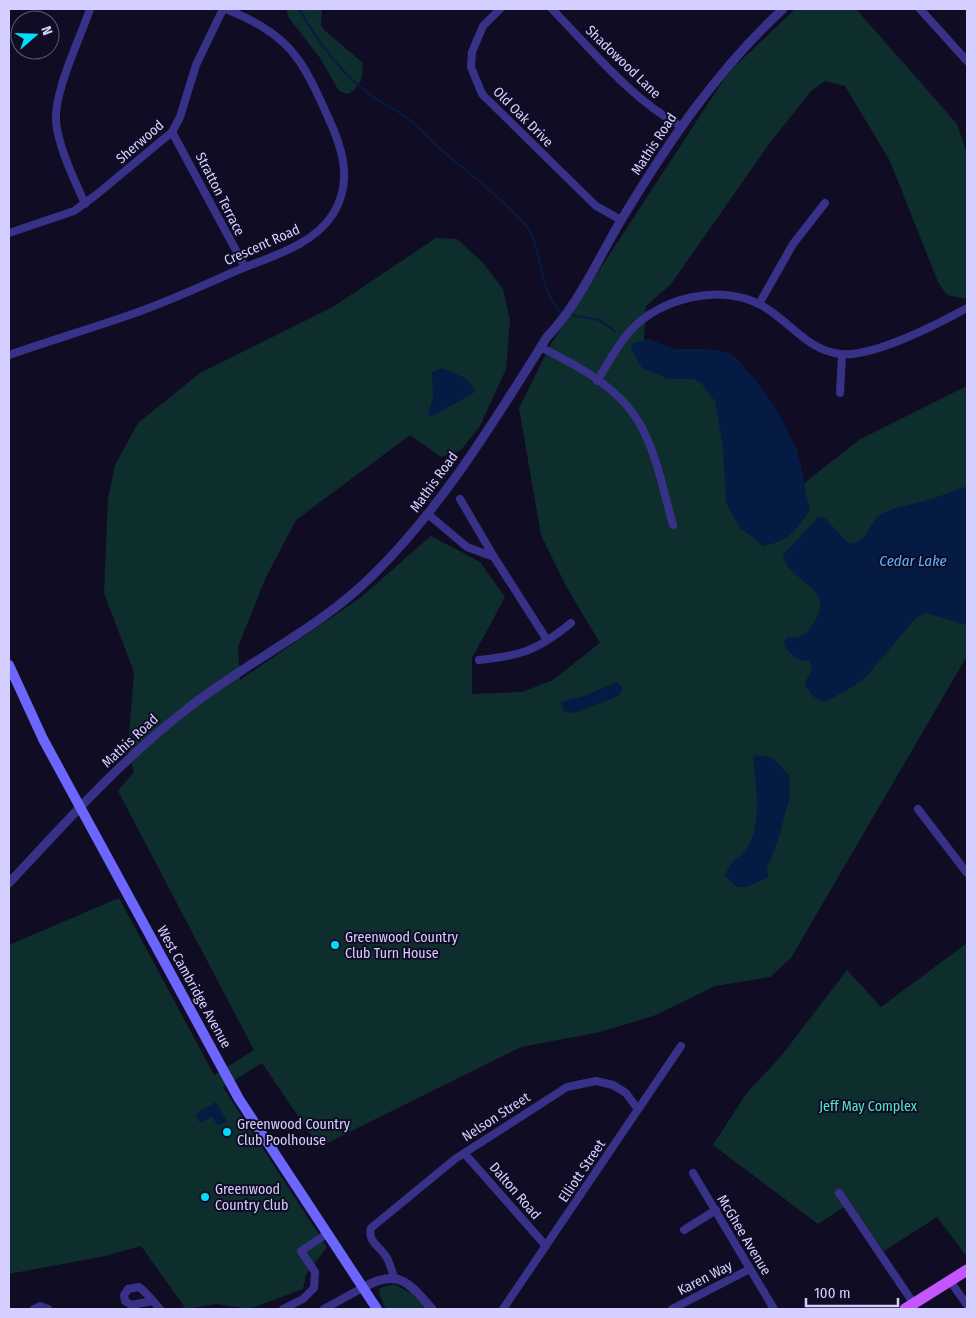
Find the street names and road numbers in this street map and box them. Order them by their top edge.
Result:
street label: Shadowood Lane [582,22,664,102]
street label: Old Oak Drive [489,83,557,151]
street label: Mathis Road [628,110,680,178]
street label: Sherwood [113,117,167,167]
street label: Stratton Terrace [192,149,248,239]
street label: Crescent Road [221,221,303,269]
street label: Mathis Road [406,448,462,516]
street label: Mathis Road [98,711,162,771]
street label: West Cambridge Avenue [153,923,235,1051]
street label: Nelson Street [459,1089,534,1145]
street label: Elliott Street [555,1136,609,1205]
street label: Dalton Road [486,1159,544,1223]
street label: McGhee Avenue [713,1192,775,1278]
street label: Karen Way [675,1257,736,1299]

